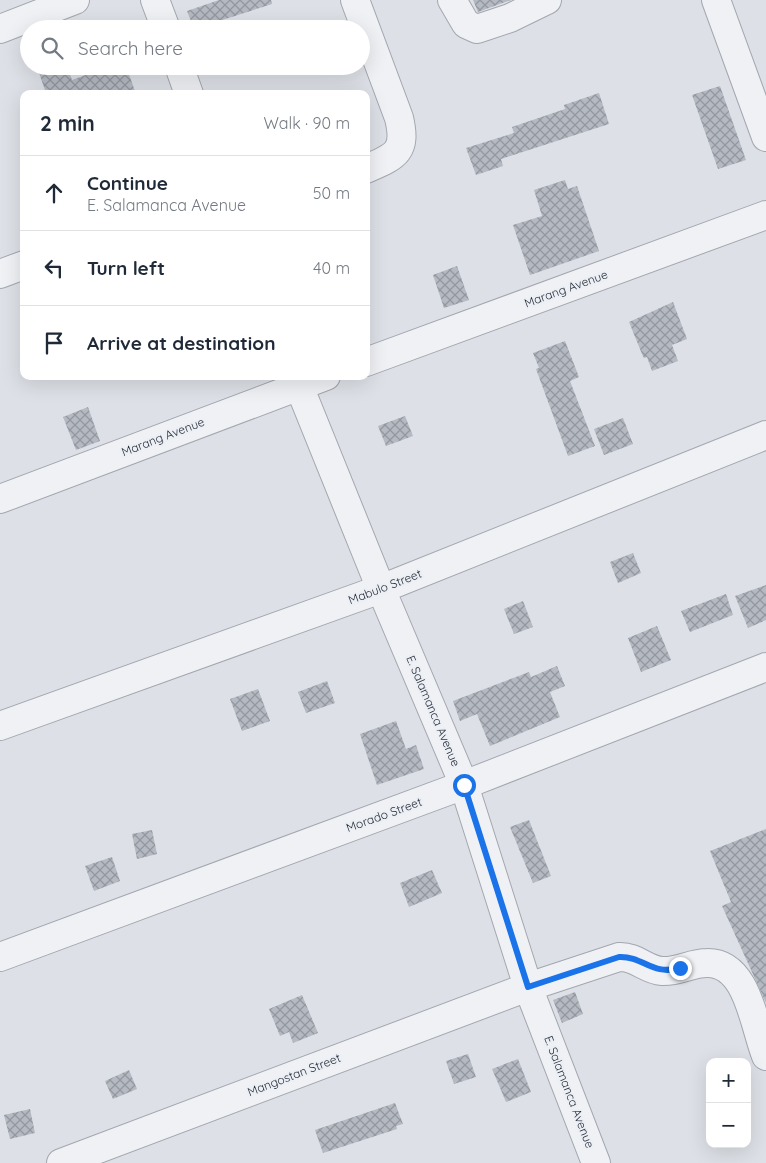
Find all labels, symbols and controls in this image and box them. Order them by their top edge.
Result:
search box [20,20,370,75]
icon: search [38,34,66,62]
text: Search here [78,36,183,60]
text: 2 min [40,110,95,136]
text: Walk · 90 m [263,113,350,133]
text: Continue [87,171,168,195]
icon: ahead [40,179,68,207]
text: 50 m [313,183,350,203]
text: E. Salamanca Avenue [87,195,246,215]
icon: left [40,254,68,282]
text: Turn left [87,256,165,280]
text: 40 m [313,258,350,278]
street label: Marang Avenue [522,266,610,311]
icon: arrive [40,329,68,357]
text: Arrive at destination [87,331,276,355]
street label: Marang Avenue [119,414,207,459]
street label: Mabulo Street [346,566,424,607]
street label: E. Salamanca Avenue [403,653,464,769]
route start [453,774,476,797]
street label: Morado Street [344,794,424,835]
route end [669,957,692,980]
street label: E. Salamanca Avenue [541,1033,598,1150]
street label: Mangostan Street [245,1050,343,1099]
map controls [706,1058,751,1148]
button: + [706,1058,751,1103]
button: − [706,1103,751,1148]

